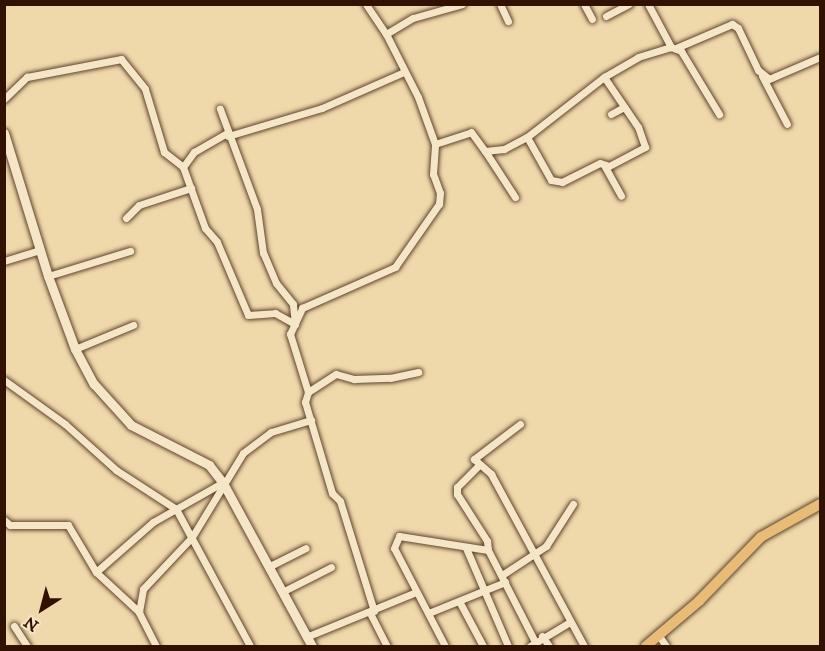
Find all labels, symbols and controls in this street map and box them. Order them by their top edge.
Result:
north arrow [12,579,72,639]
text: N [20,612,43,636]

